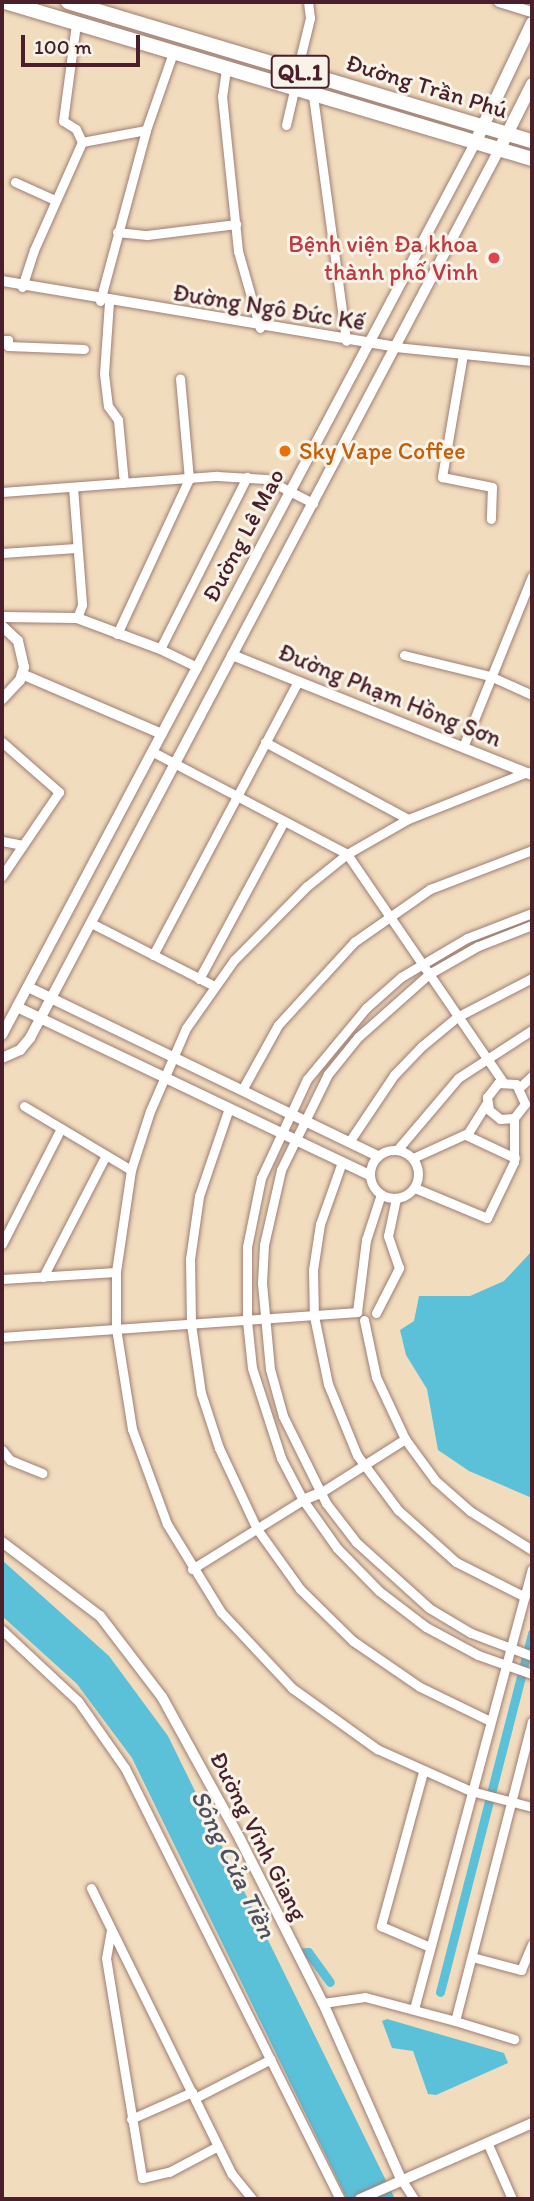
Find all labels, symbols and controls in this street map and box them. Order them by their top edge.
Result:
scale bar [24,21,144,65]
text: 100 m [34,34,92,59]
street label: Đường Trần Phú [343,48,511,124]
road number: QL.1 [270,53,330,92]
place label: Bệnh viện Đa khoa thành phố Vinh [289,230,478,286]
marker: Bệnh viện Đa khoa thành phố Vinh [484,248,504,268]
street label: Đường Ngô Đức Kế [171,278,367,336]
place label: Sky Vape Coffee [299,437,465,465]
marker: Sky Vape Coffee [277,443,293,459]
street label: Đường Lê Mao [196,464,290,606]
street label: Đường Phạm Hồng Sơn [274,637,506,753]
street label: Đường Vĩnh Giang [204,1747,314,1925]
water label: Sông Cửa Tiền [184,1785,282,1943]

